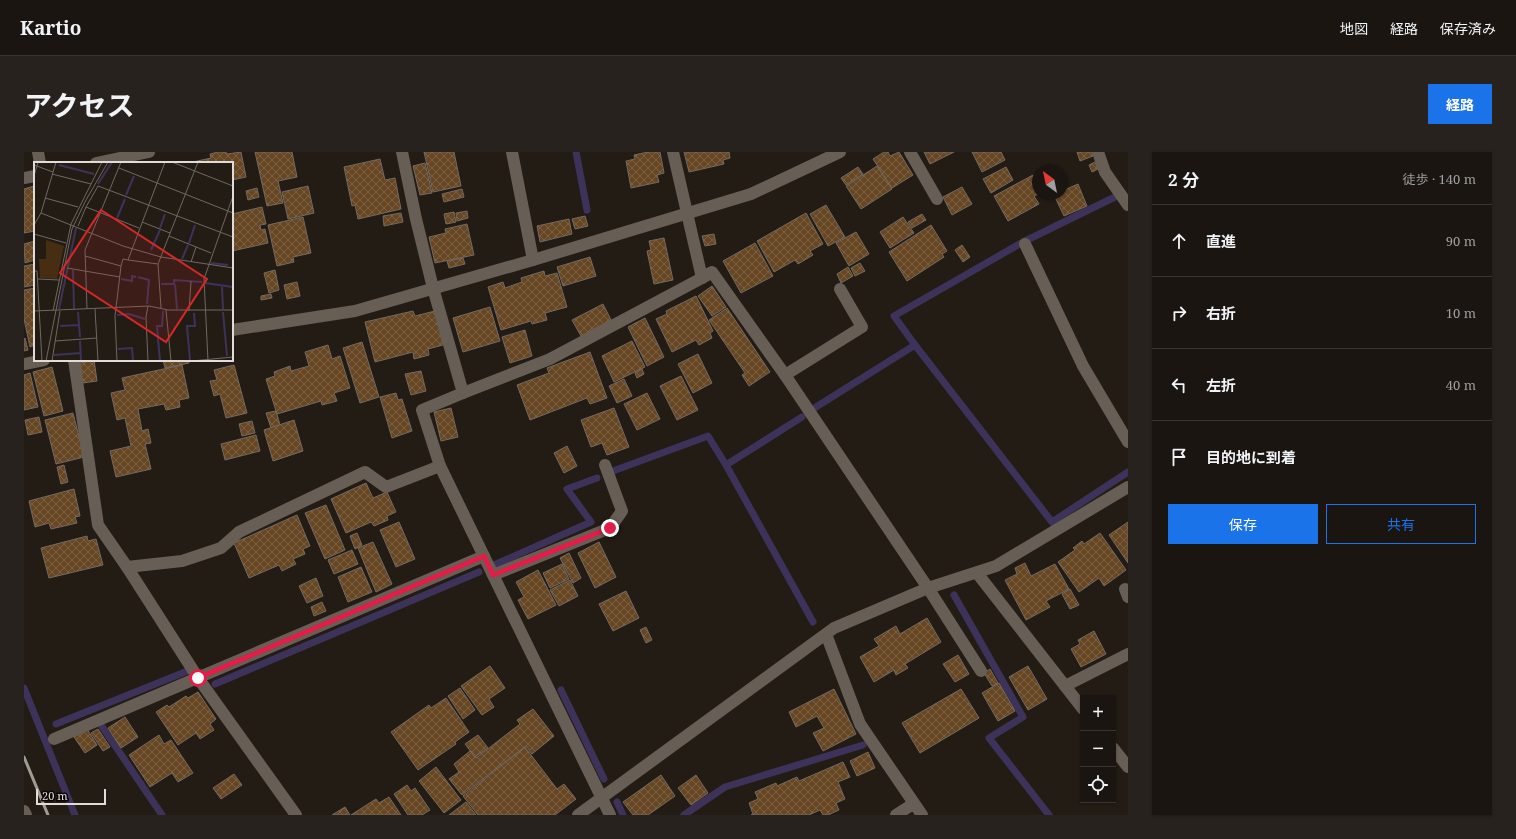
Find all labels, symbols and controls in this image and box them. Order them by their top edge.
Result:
text: Kartio [20,15,81,41]
text: 地図 [1340,19,1368,38]
text: 経路 [1390,19,1418,38]
text: 保存済み [1440,19,1496,38]
button: 経路 [1428,84,1492,124]
text: アクセス [24,86,135,124]
inset map [34,162,233,361]
north arrow [1032,164,1068,200]
text: 2 分 [1168,168,1199,191]
text: 徒歩 · 140 m [1403,170,1476,188]
icon: ahead [1168,230,1190,252]
text: 直進 [1206,231,1236,251]
text: 90 m [1446,232,1476,250]
icon: right [1168,302,1190,324]
text: 右折 [1206,303,1236,323]
text: 10 m [1446,304,1476,322]
icon: left [1168,374,1190,396]
text: 左折 [1206,375,1236,395]
text: 40 m [1446,376,1476,394]
icon: arrive [1168,446,1190,468]
text: 目的地に到着 [1206,447,1296,467]
button: 保存 [1168,504,1318,544]
button: 共有 [1326,504,1476,544]
route end [601,519,619,537]
route start [189,669,207,687]
map controls [1080,695,1116,803]
button: + [1080,695,1116,731]
button: − [1080,731,1116,767]
button: locate [1080,767,1116,803]
scale bar [36,787,106,806]
text: 20 m [42,788,68,803]

